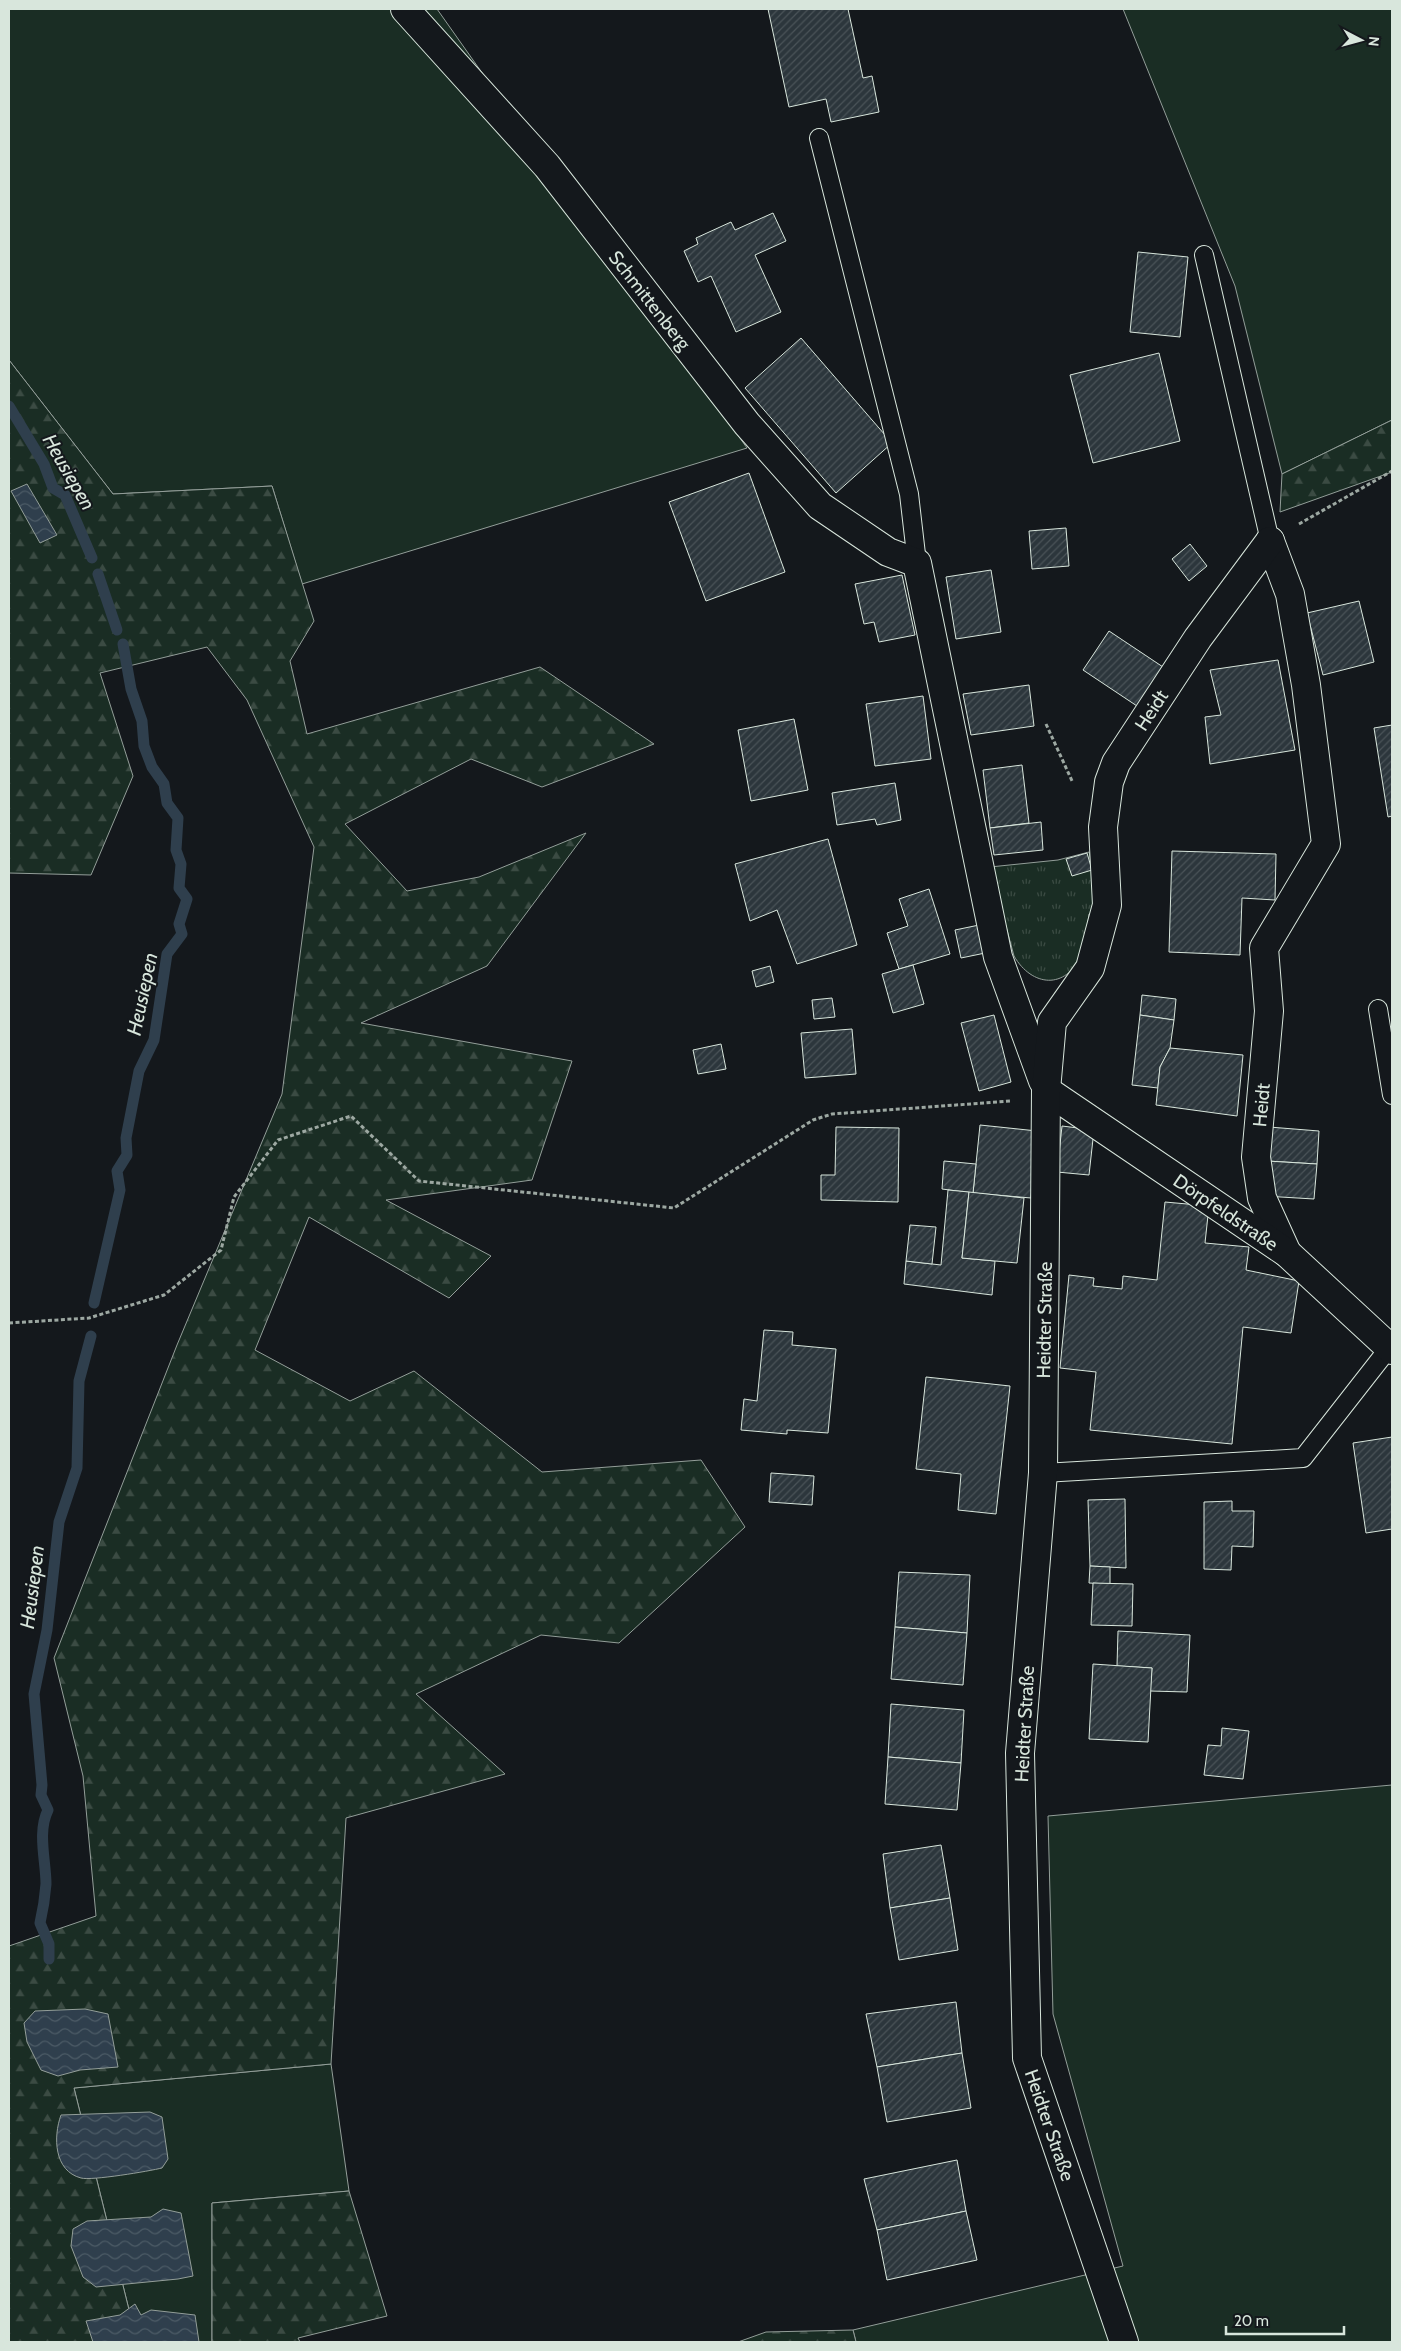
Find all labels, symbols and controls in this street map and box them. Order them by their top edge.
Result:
north arrow [1336,15,1386,65]
text: N [1364,35,1383,47]
street label: Schmittenberg [604,246,696,355]
water label: Heusiepen [38,430,100,514]
street label: Heidt [1130,685,1173,735]
water label: Heusiepen [122,951,162,1037]
street label: Heidt [1248,1082,1275,1128]
street label: Dörpfeldstraße [1169,1169,1283,1256]
street label: Heidter Straße [1032,1261,1057,1378]
water label: Heusiepen [15,1544,49,1630]
street label: Heidter Straße [1010,1665,1039,1783]
street label: Heidter Straße [1020,2066,1079,2184]
scale bar [1226,2304,1344,2336]
text: 20 m [1234,2312,1269,2330]

